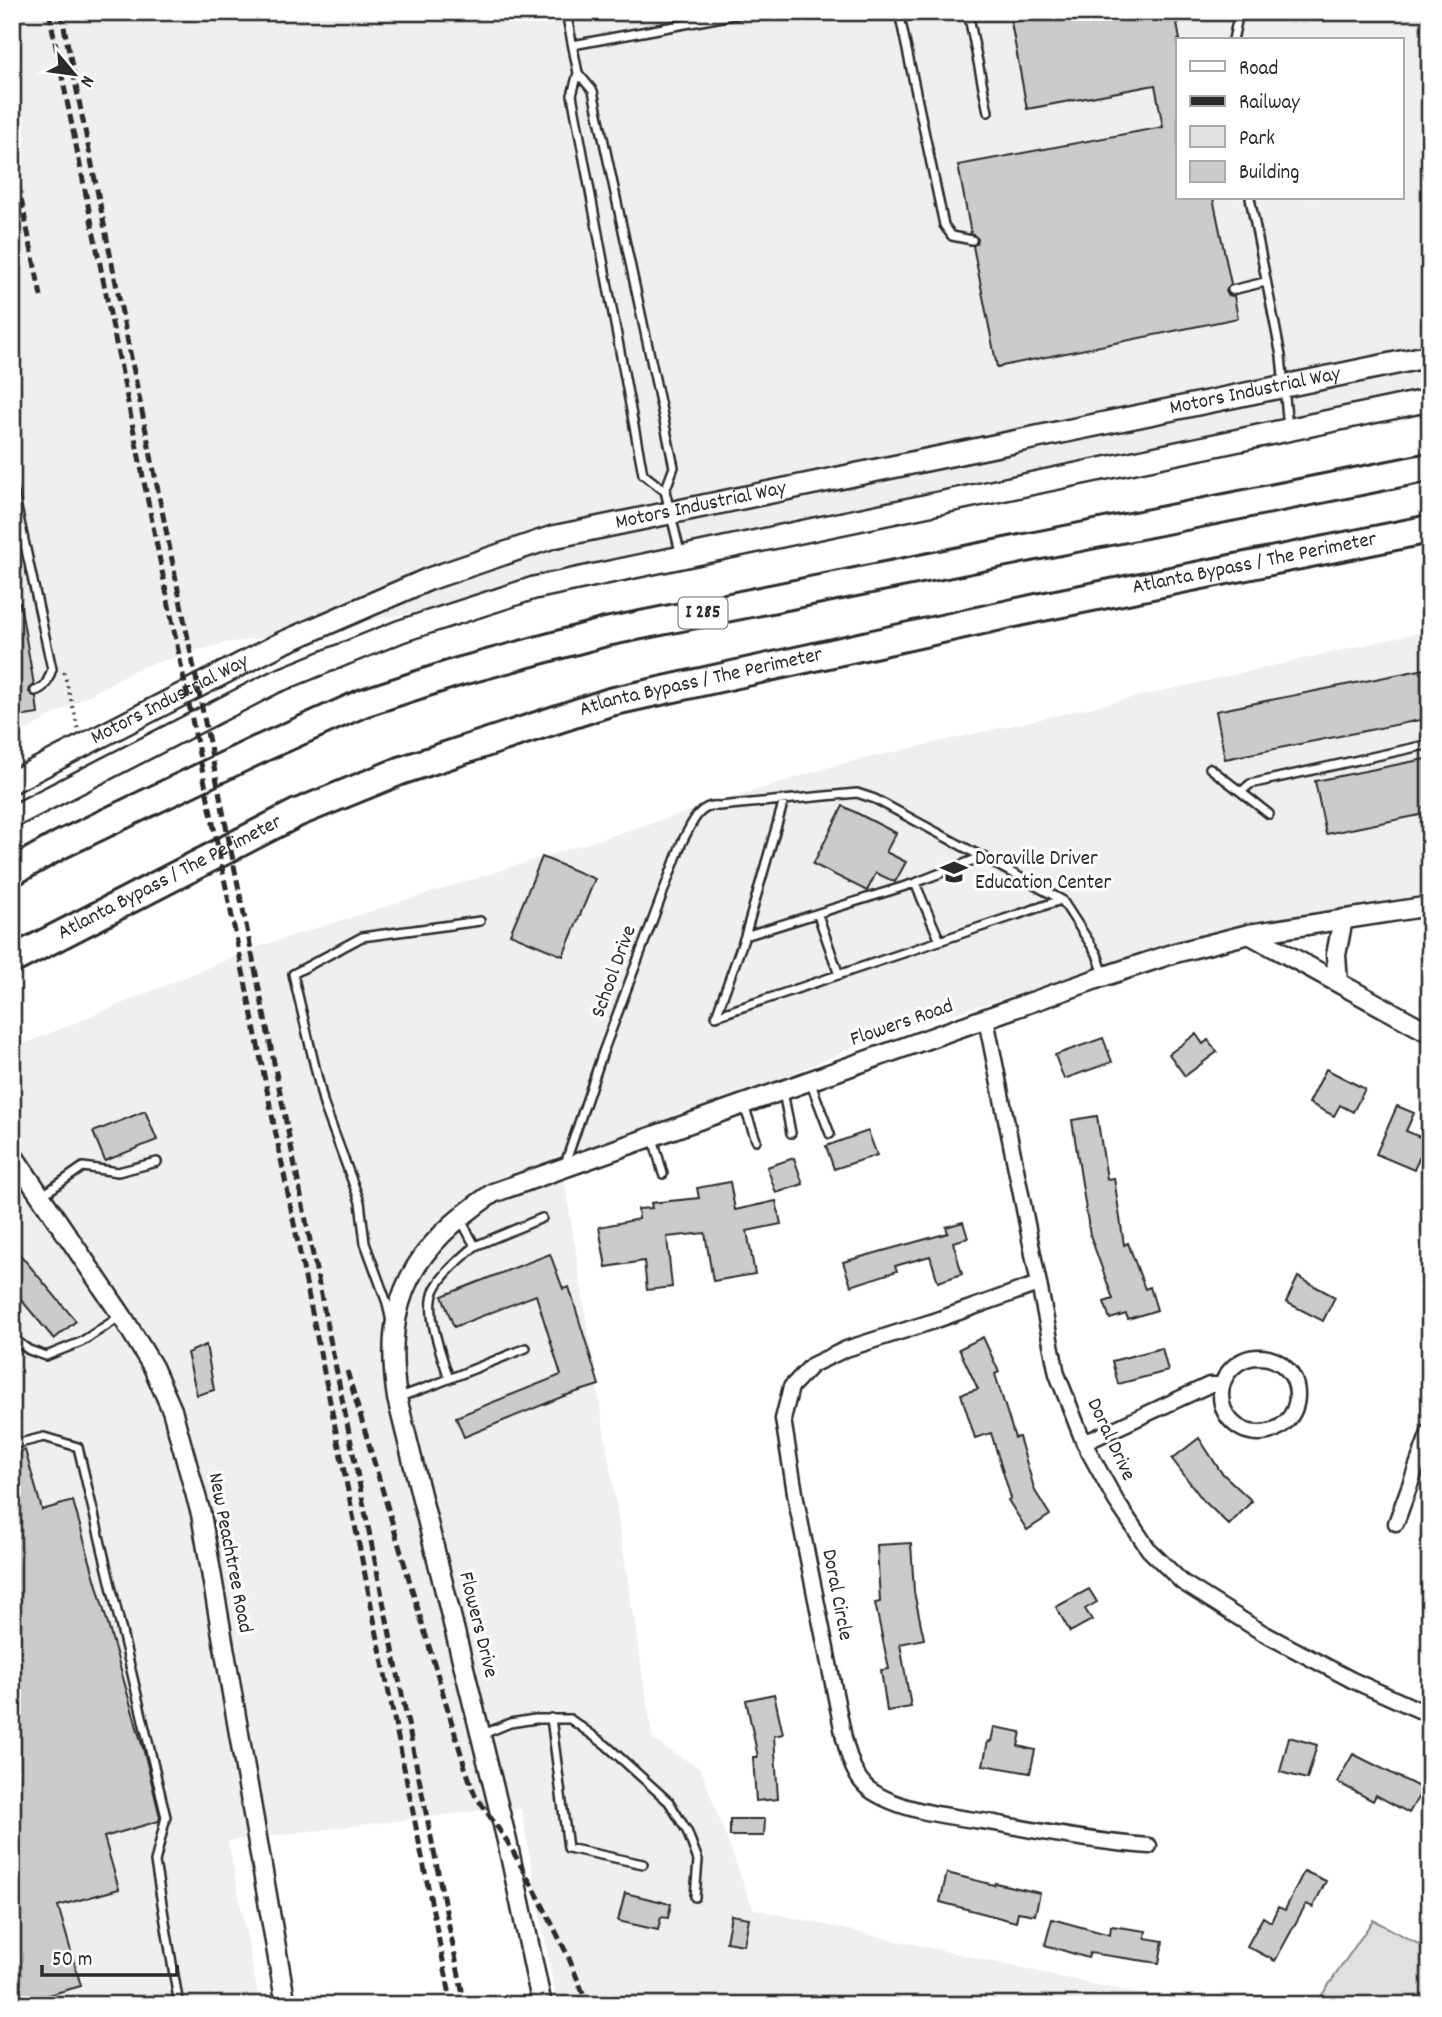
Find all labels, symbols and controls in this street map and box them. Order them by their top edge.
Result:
north arrow [38,38,108,108]
legend [1176,38,1404,200]
text: Road [1239,55,1278,85]
text: N [72,70,100,91]
text: Railway [1239,89,1300,119]
text: Park [1239,125,1275,155]
text: Building [1239,159,1299,189]
street label: Motors Industrial Way [1167,360,1344,424]
street label: Motors Industrial Way [613,474,790,539]
street label: Atlanta Bypass / The Perimeter [1130,525,1379,603]
road number: I 285 [678,598,728,628]
street label: Atlanta Bypass / The Perimeter [576,641,826,726]
street label: Motors Industrial Way [86,647,255,754]
street label: Atlanta Bypass / The Perimeter [53,808,288,949]
place label: Doraville Driver Education Center [975,845,1111,899]
school or university icon: Doraville Driver Education Center [939,857,969,887]
street label: School Drive [584,922,646,1022]
street label: Flowers Road [846,992,958,1056]
street label: Doral Drive [1078,1394,1142,1486]
street label: New Peachtree Road [199,1470,259,1636]
street label: Doral Circle [812,1547,860,1643]
street label: Flowers Drive [449,1569,505,1681]
scale bar [42,1933,177,1977]
text: 50 m [52,1946,92,1976]

